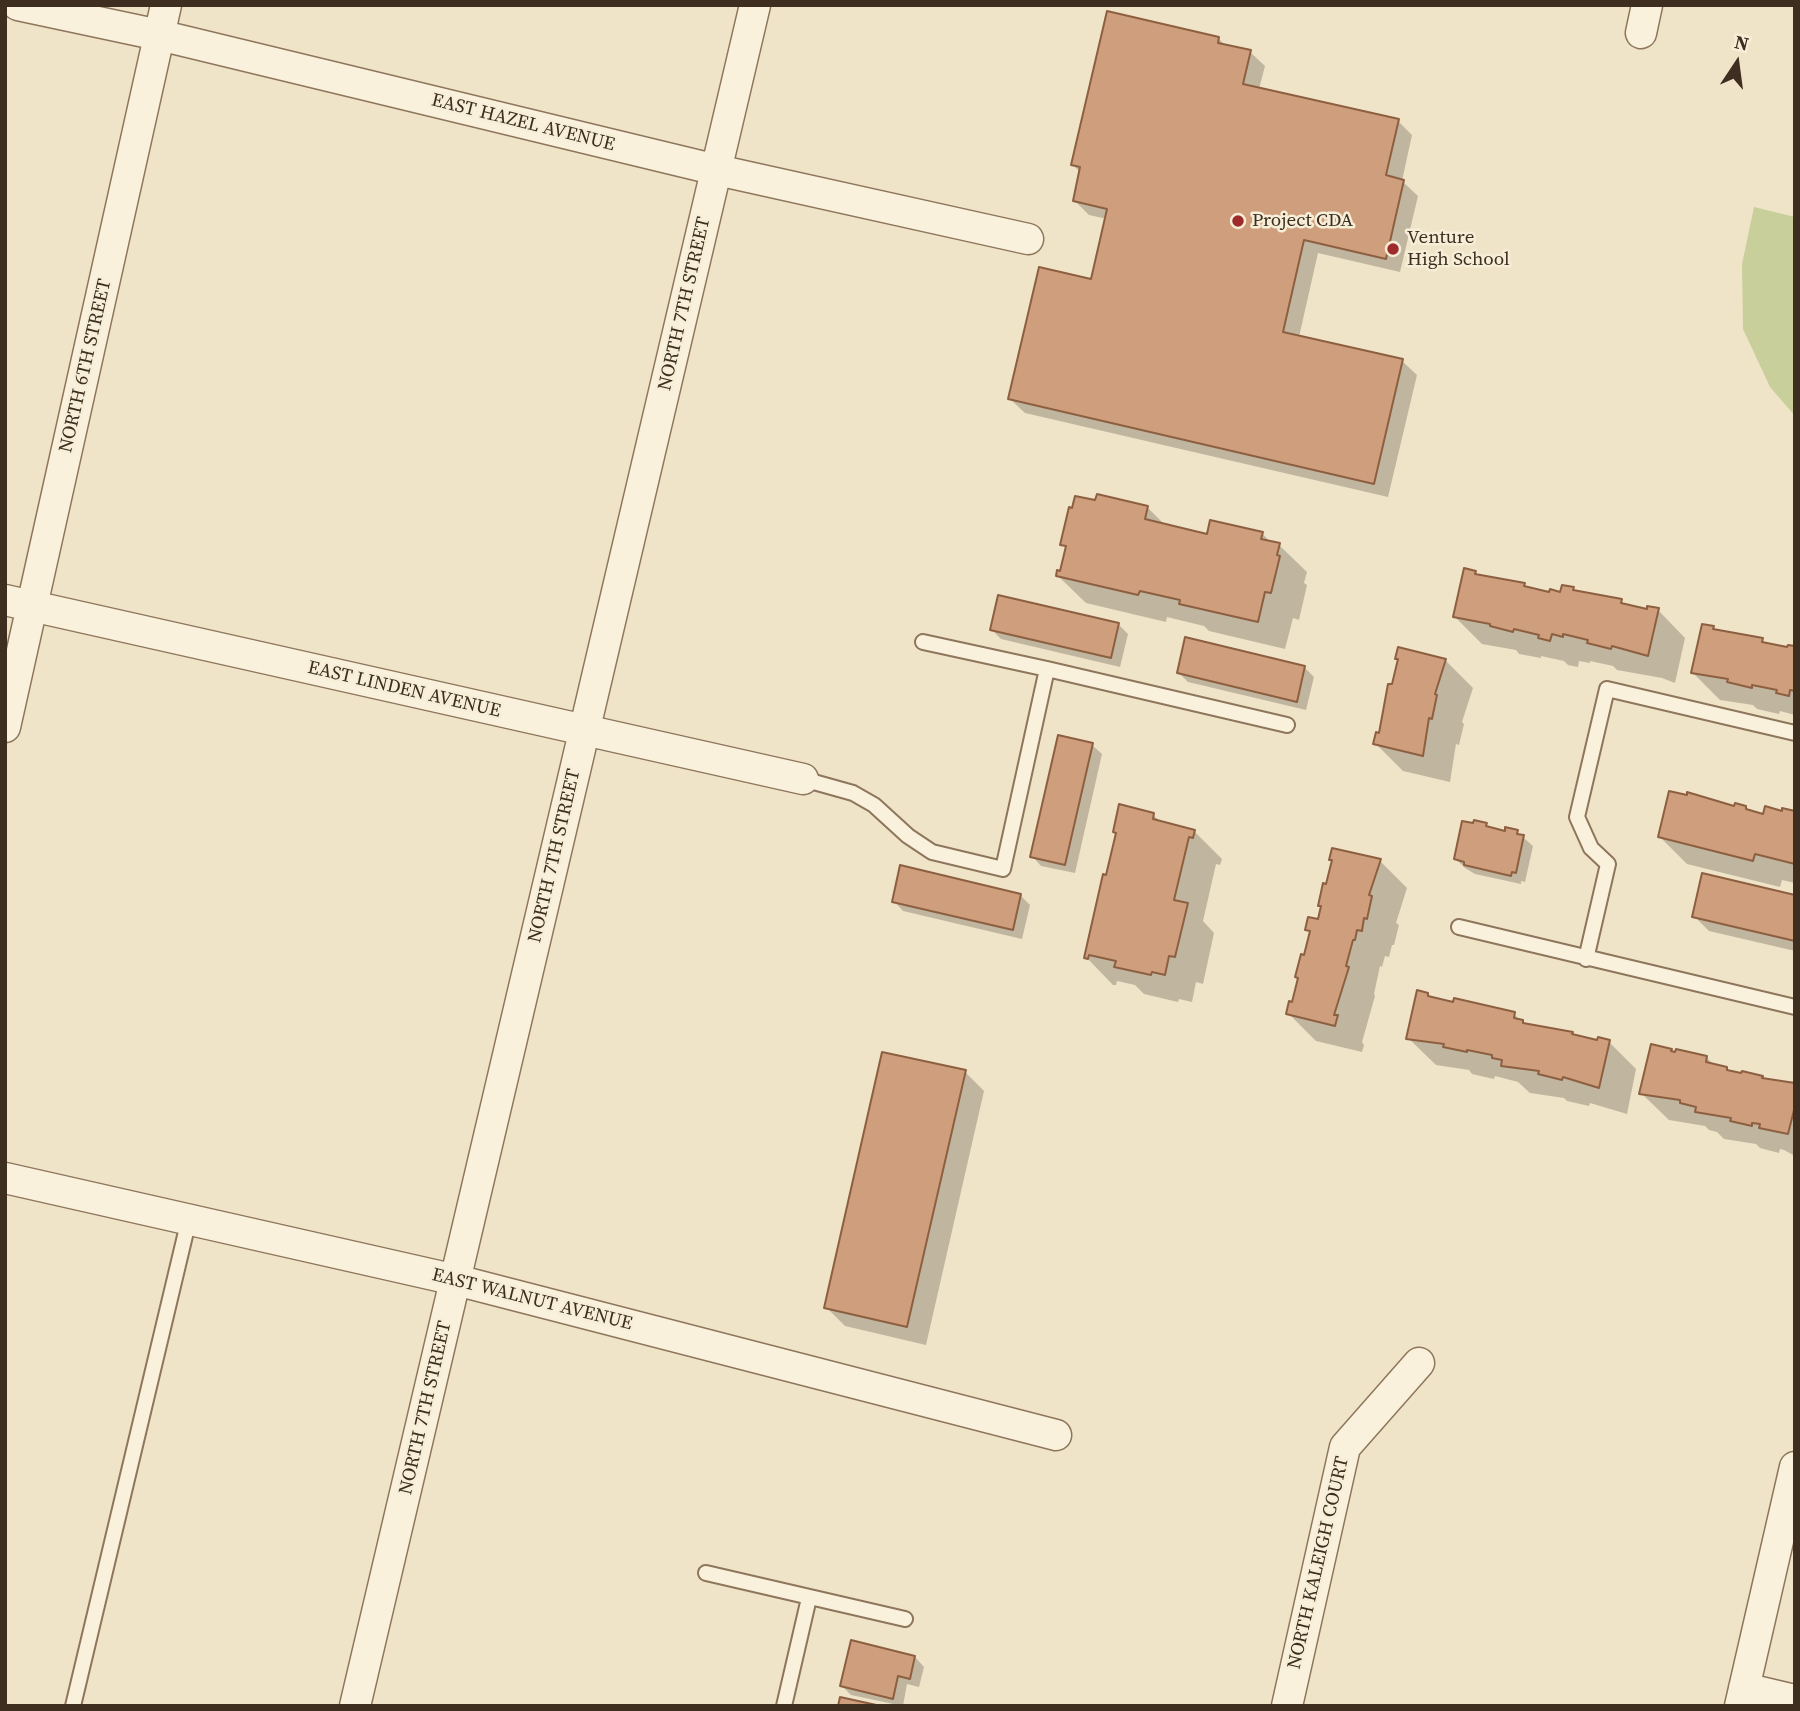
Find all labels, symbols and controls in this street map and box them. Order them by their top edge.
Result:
north arrow [1702,28,1772,98]
text: N [1732,28,1751,57]
street label: EAST HAZEL AVENUE [429,89,617,157]
place label: Project CDA [1252,210,1353,232]
marker: Project CDA [1230,213,1246,229]
street label: NORTH 7TH STREET [654,215,716,393]
place label: Venture High School [1407,227,1510,271]
marker: Venture High School [1385,241,1401,257]
street label: NORTH 6TH STREET [55,277,117,455]
street label: EAST LINDEN AVENUE [305,657,503,723]
street label: NORTH 7TH STREET [524,767,586,945]
street label: EAST WALNUT AVENUE [429,1264,635,1336]
street label: NORTH 7TH STREET [395,1319,457,1497]
street label: NORTH KALEIGH COURT [1283,1455,1355,1671]

